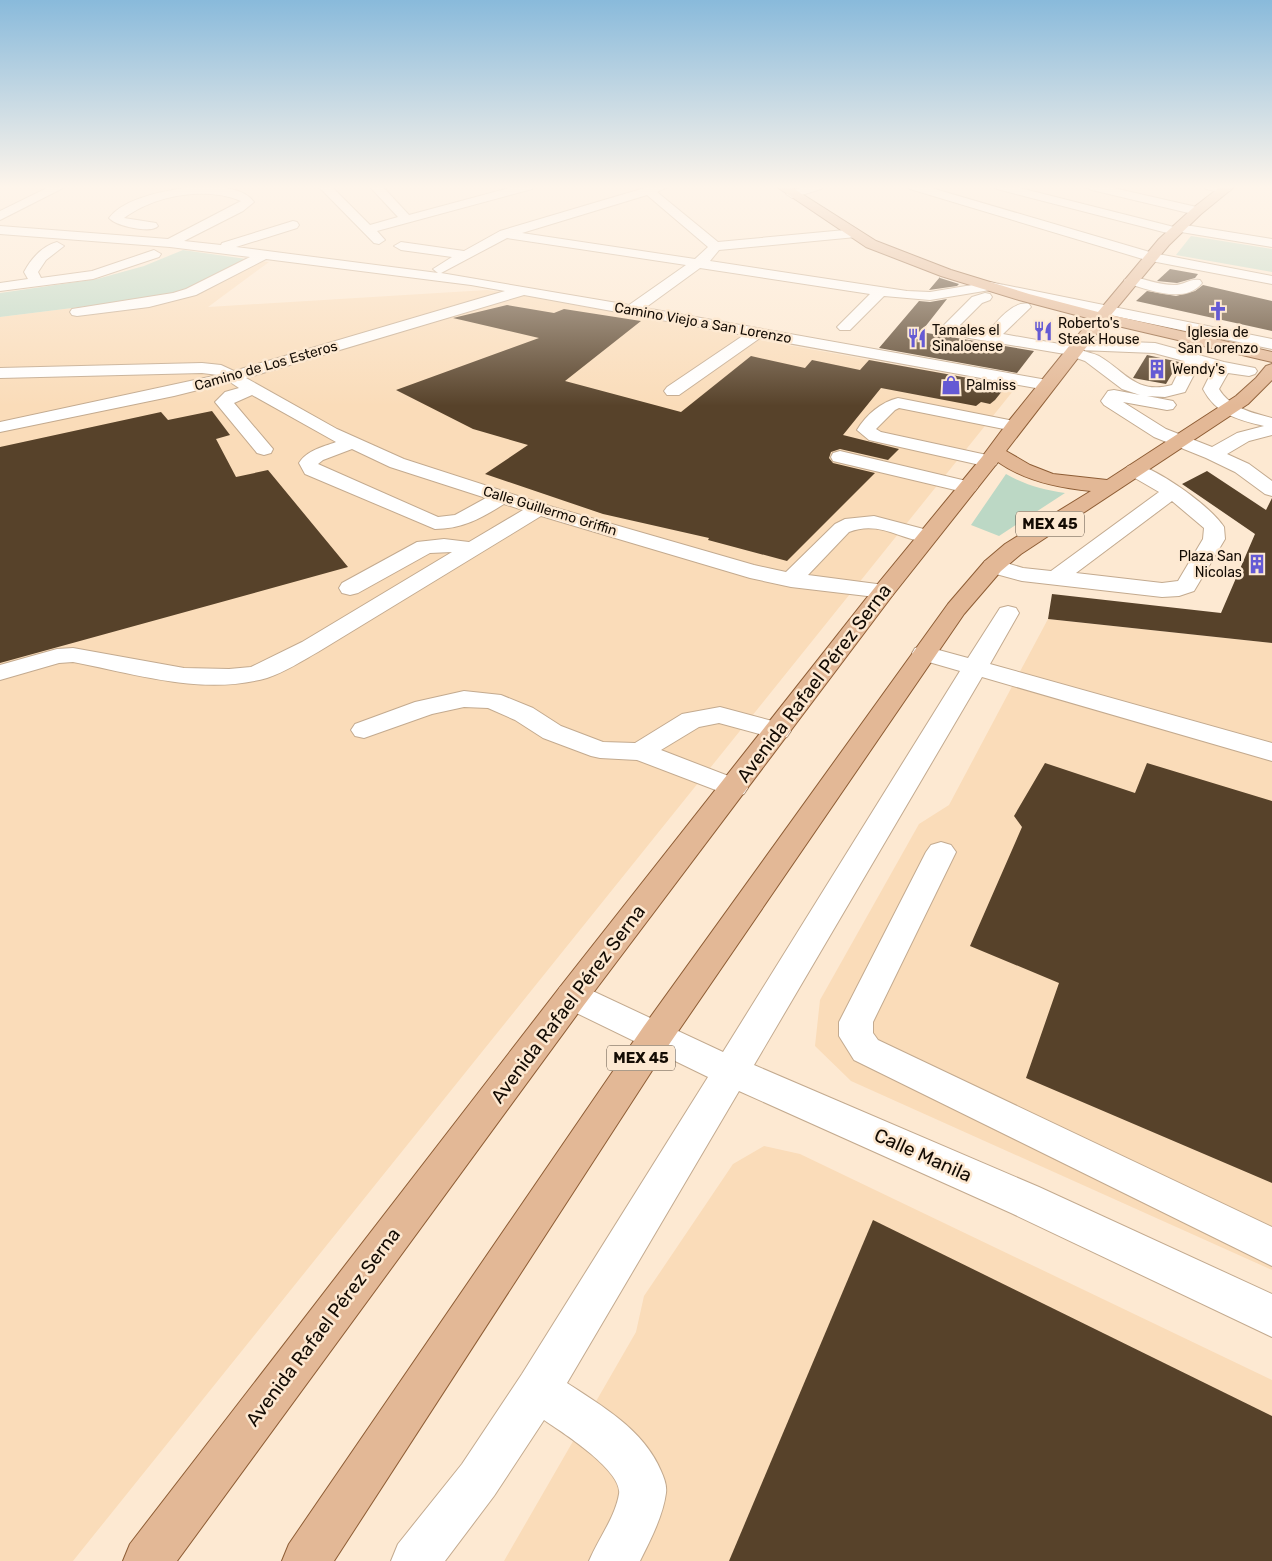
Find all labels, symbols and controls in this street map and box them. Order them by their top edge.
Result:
street label: Camino Viejo a San Lorenzo [613,299,793,347]
church icon: Iglesia de San Lorenzo [1207,300,1229,322]
place label: Roberto's Steak House [1058,315,1140,348]
restaurant icon: Roberto's Steak House [1032,320,1054,342]
place label: Tamales el Sinaloense [932,322,1003,355]
place label: Iglesia de San Lorenzo [1178,324,1258,357]
restaurant icon: Tamales el Sinaloense [906,327,928,349]
street label: Camino de Los Esteros [192,337,340,395]
building icon: Wendy's [1146,358,1168,380]
place label: Wendy's [1172,361,1225,378]
shop icon: Palmiss [940,374,962,396]
place label: Palmiss [966,377,1016,394]
street label: Calle Guillermo Griffin [481,483,619,539]
road number: MEX 45 [1016,512,1084,536]
place label: Plaza San Nicolas [1179,548,1242,581]
building icon: Plaza San Nicolas [1246,553,1268,575]
street label: Avenida Rafael Pérez Serna [732,579,896,787]
street label: Avenida Rafael Pérez Serna [486,900,650,1108]
road number: MEX 45 [607,1046,675,1070]
street label: Calle Manila [871,1123,975,1187]
street label: Avenida Rafael Pérez Serna [241,1223,405,1431]

